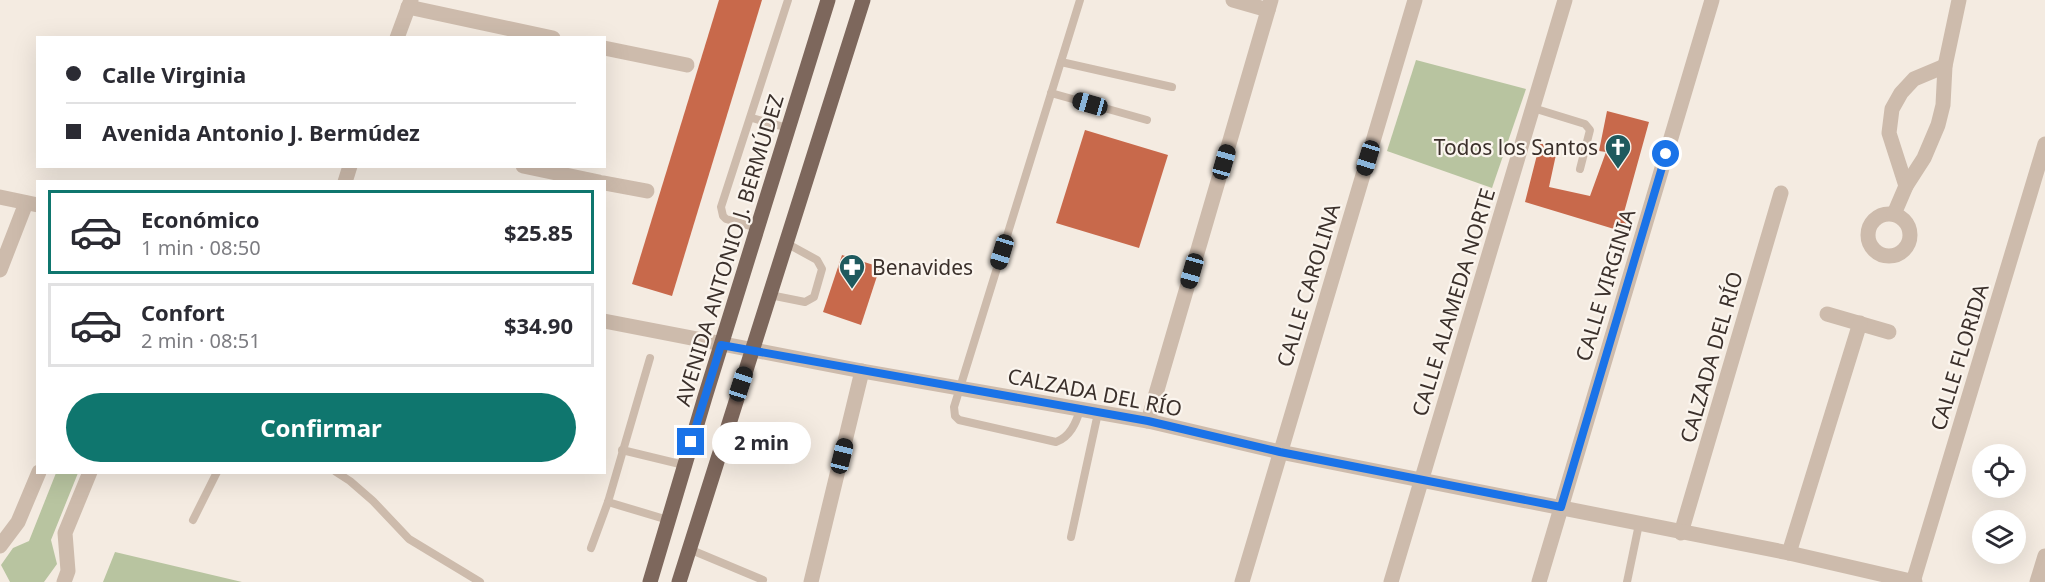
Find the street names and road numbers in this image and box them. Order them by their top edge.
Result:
street label: AVENIDA ANTONIO J. BERMÚDEZ [668,91,790,409]
street label: CALLE ALAMEDA NORTE [1405,185,1501,419]
street label: CALLE CAROLINA [1270,199,1346,370]
street label: CALLE VIRGINIA [1569,205,1642,364]
street label: CALZADA DEL RÍO [1673,268,1749,446]
street label: CALLE FLORIDA [1923,280,1995,434]
street label: CALZADA DEL RÍO [1005,361,1185,423]

